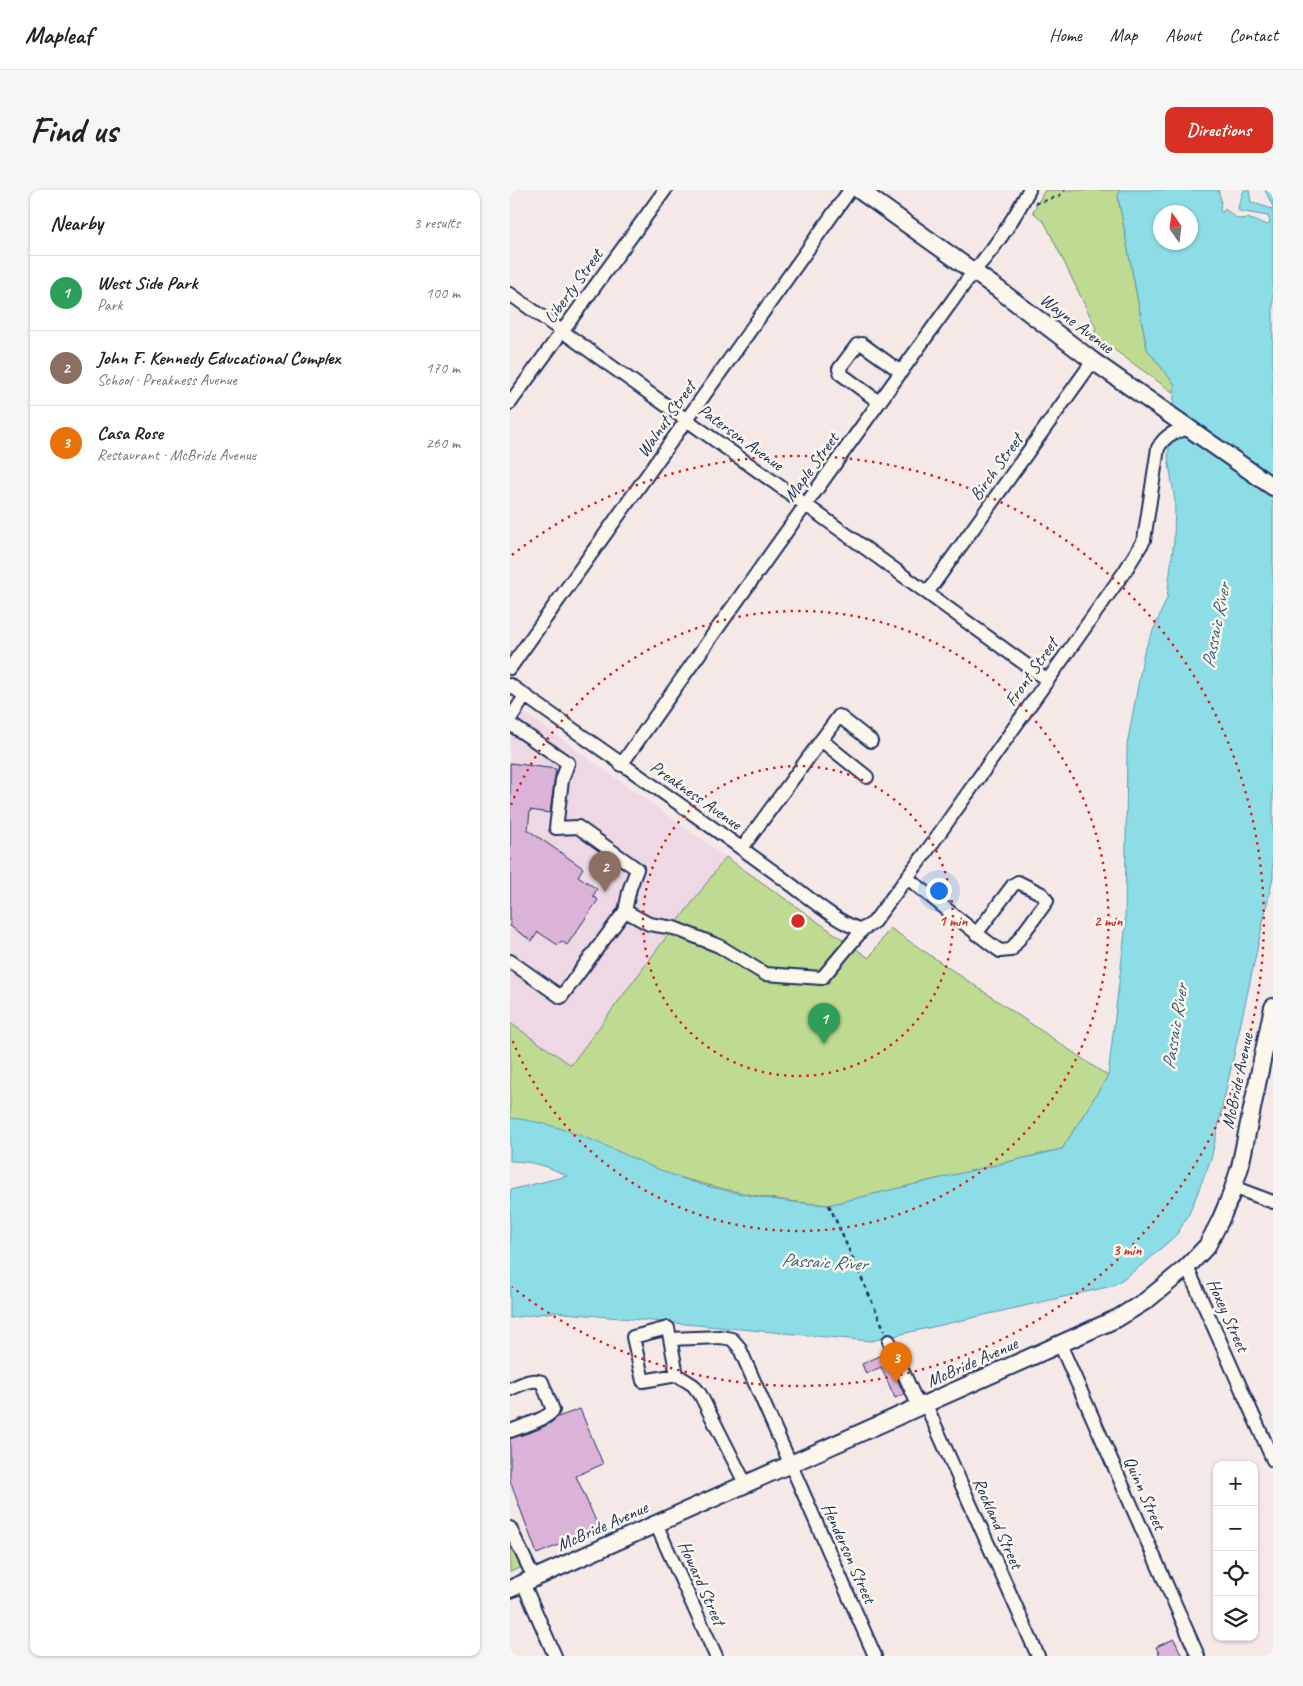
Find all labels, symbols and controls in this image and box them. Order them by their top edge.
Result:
text: Mapleaf [25,20,92,50]
text: Home [1049,24,1082,46]
text: Map [1110,24,1137,46]
text: About [1165,24,1201,46]
text: Contact [1229,24,1278,46]
button: Directions [1165,107,1273,153]
text: Find us [30,108,117,153]
north arrow [1153,205,1198,250]
text: Nearby [50,210,103,236]
text: 3 results [413,213,460,233]
street label: Liberty Street [539,243,609,328]
text: West Side Park [97,271,197,295]
text: 1 [62,283,70,303]
text: 100 m [426,283,460,303]
street label: Wayne Avenue [1036,288,1119,358]
text: Park [97,295,122,315]
text: John F. Kennedy Educational Complex [97,346,340,370]
text: 2 [62,358,70,378]
text: 170 m [426,358,460,378]
text: School · Preakness Avenue [97,370,237,390]
street label: Walnut Street [632,374,702,461]
street label: Paterson Avenue [694,399,789,476]
text: Casa Rose [97,421,163,445]
street label: Maple Street [779,427,845,506]
street label: Birch Street [964,427,1029,505]
text: 3 [62,433,70,453]
text: 260 m [426,433,460,453]
text: Restaurant · McBride Avenue [97,445,256,465]
water label: Passaic River [1196,579,1237,670]
street label: Front Street [1000,631,1064,710]
street label: Preakness Avenue [646,755,747,835]
pin: 2 [589,851,621,892]
your location [926,878,952,904]
centre of rings [789,912,807,930]
text: 1 min [939,912,968,931]
text: 2 min [1094,912,1123,931]
water label: Passaic River [1156,980,1194,1071]
pin: 1 [808,1003,840,1044]
street label: McBride Avenue [1216,1030,1258,1131]
text: 3 min [1113,1241,1142,1260]
water label: Passaic River [781,1248,870,1276]
street label: Hoxey Street [1202,1275,1255,1357]
street label: McBride Avenue [923,1332,1022,1392]
pin: 3 [880,1342,912,1383]
street label: Quinn Street [1119,1453,1172,1535]
map controls [1213,1461,1258,1641]
button: + [1213,1461,1258,1506]
street label: Rockland Street [968,1474,1029,1574]
street label: McBride Avenue [553,1496,652,1556]
street label: Henderson Street [817,1500,882,1608]
button: − [1213,1506,1258,1551]
street label: Howard Street [674,1537,732,1631]
button: locate [1213,1551,1258,1596]
button: layers [1213,1596,1258,1641]

